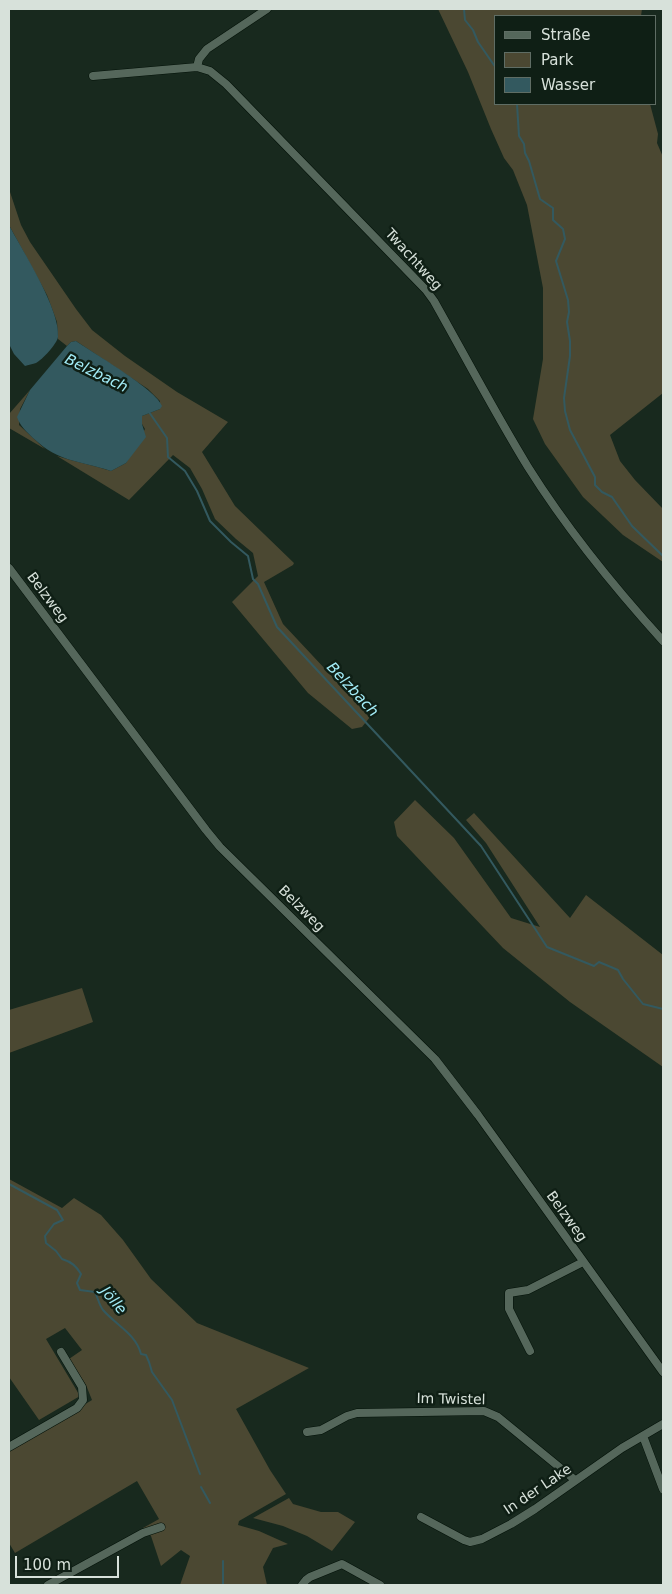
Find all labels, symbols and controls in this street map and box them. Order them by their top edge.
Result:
legend [494,15,657,105]
text: Straße [541,26,590,44]
text: Park [541,51,573,69]
text: Wasser [541,76,595,94]
street label: Twachtweg [381,226,445,294]
water label: Belzbach [61,351,131,397]
street label: Belzweg [23,570,71,626]
water label: Belzbach [322,659,382,721]
street label: Belzweg [274,882,328,936]
street label: Belzweg [542,1188,590,1246]
water label: Jölle [96,1283,130,1319]
street label: Im Twistel [416,1391,486,1409]
street label: In der Lake [501,1461,575,1519]
scale bar [18,1546,121,1578]
text: 100 m [23,1556,71,1574]

